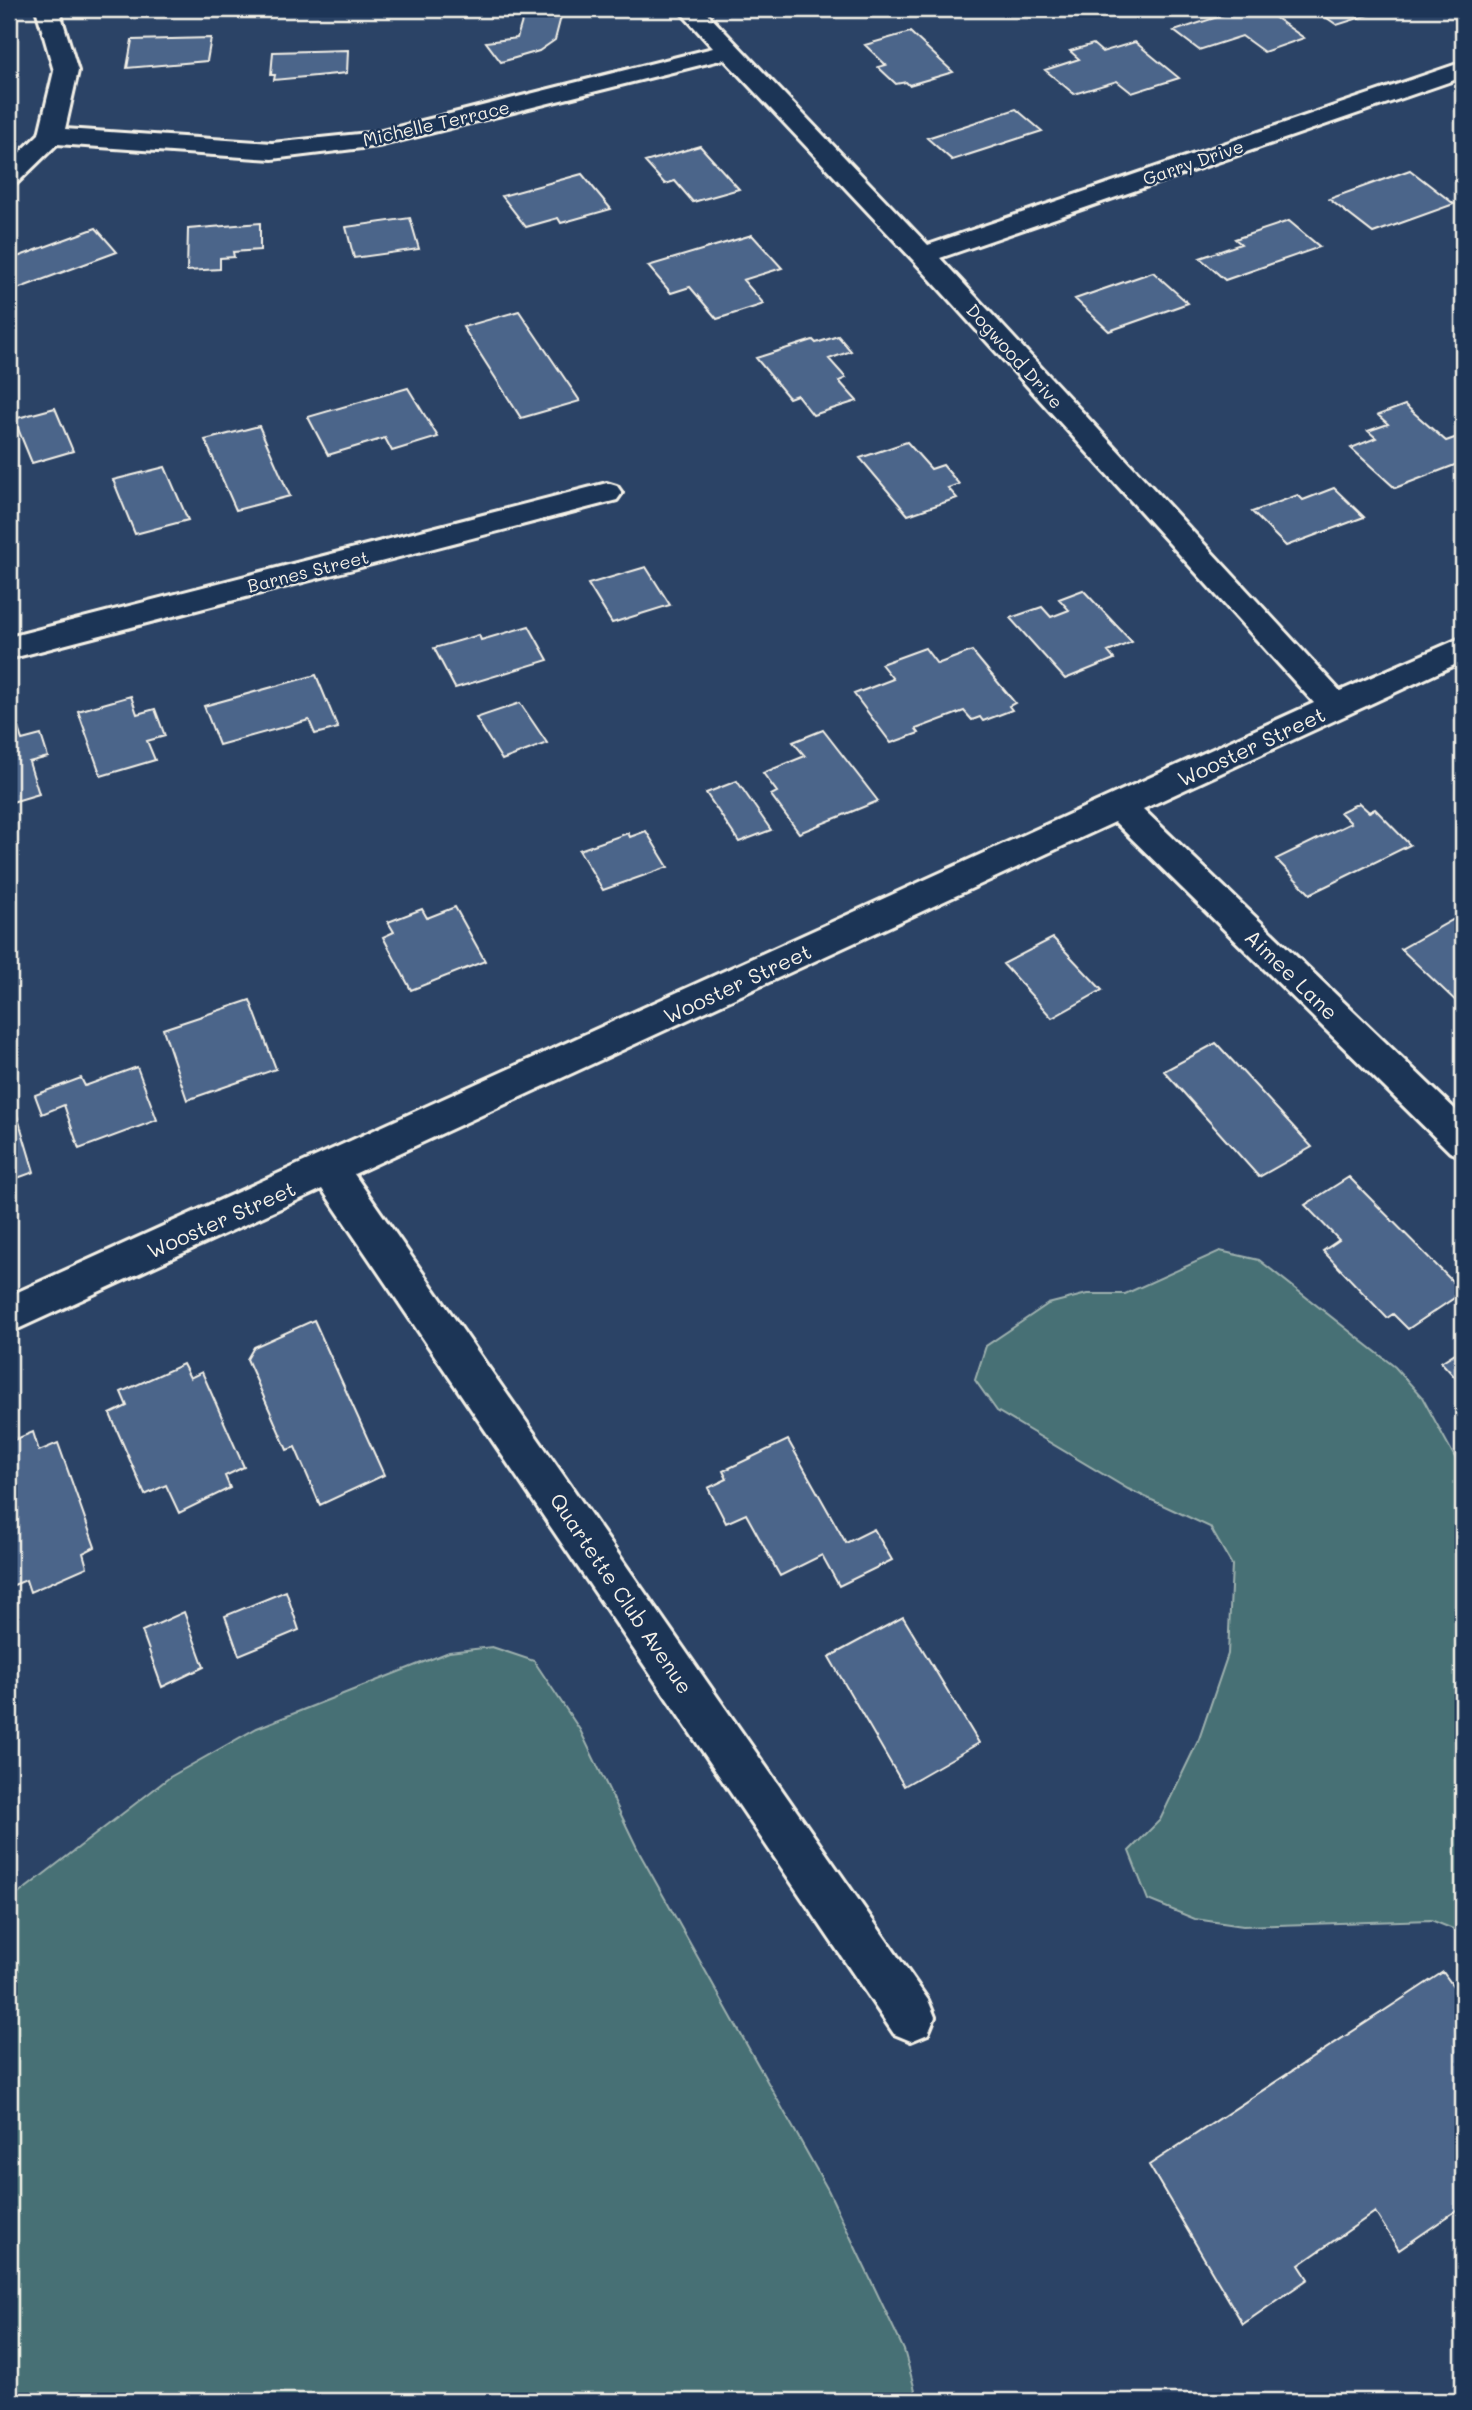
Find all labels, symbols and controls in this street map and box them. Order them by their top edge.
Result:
street label: Michelle Terrace [360,94,512,152]
street label: Garry Drive [1139,134,1247,190]
street label: Dogwood Drive [961,298,1069,414]
street label: Barnes Street [245,544,371,598]
street label: Wooster Street [1173,700,1329,792]
street label: Aimee Lane [1240,923,1344,1025]
street label: Wooster Street [659,937,815,1029]
street label: Wooster Street [142,1174,300,1264]
street label: Quartette Club Avenue [545,1487,699,1699]

